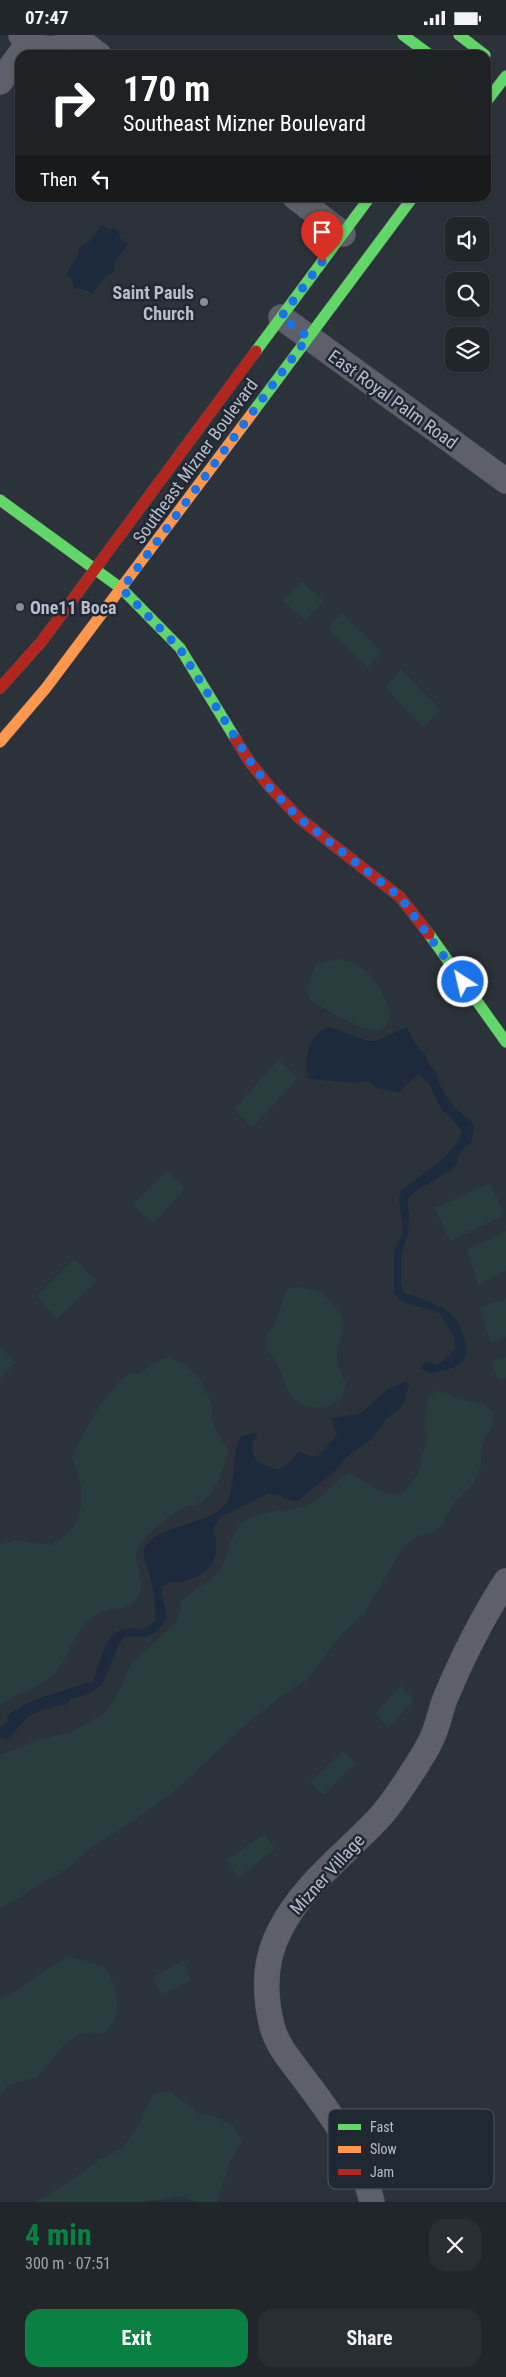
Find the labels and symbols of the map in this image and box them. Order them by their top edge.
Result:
pin [301,211,343,262]
place label: Saint Pauls Church [113,282,194,324]
marker: Saint Pauls Church [198,296,210,308]
street label: East Royal Palm Road [324,345,462,453]
street label: Southeast Mizner Boulevard [128,374,262,548]
place label: One11 Boca [30,597,117,618]
marker: One11 Boca [14,601,26,613]
position arrow [436,955,488,1007]
street label: Mizner Village [285,1830,369,1918]
legend [328,2109,494,2189]
text: Fast [370,2119,394,2135]
text: Slow [370,2141,397,2157]
text: Jam [370,2164,394,2180]

